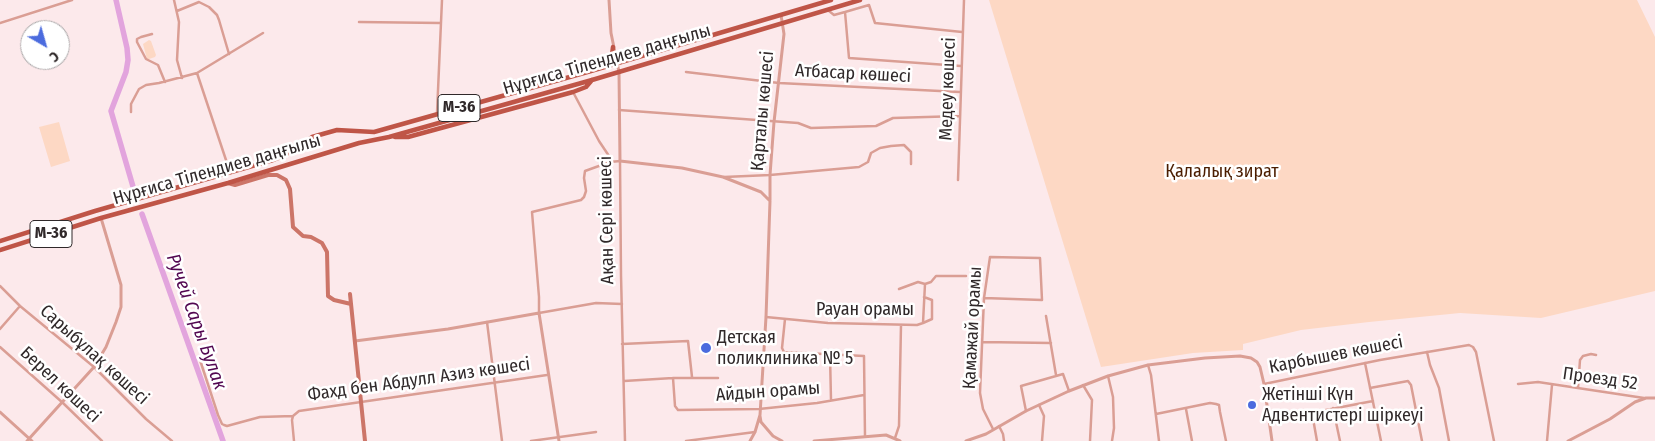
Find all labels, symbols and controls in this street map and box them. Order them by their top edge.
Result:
north arrow [20,20,70,70]
street label: Нұрғиса Тілендиев даңғылы [501,20,713,100]
street label: Медеу көшесі [935,37,961,141]
text: С [46,47,62,65]
street label: Қарталы көшесі [747,50,779,172]
street label: Атбасар көшесі [794,60,912,88]
road number: M-36 [438,95,480,122]
street label: Нұрғиса Тілендиев даңғылы [111,130,323,210]
street label: Ақан Сері көшесі [595,156,619,284]
park label: Қалалық зират [1165,161,1279,183]
road number: M-36 [30,220,72,248]
water label: Ручей Сары Булак [161,251,231,393]
street label: Қамажай орамы [959,266,987,390]
street label: Рауан орамы [816,299,914,321]
street label: Сарыбұлақ көшесі [35,300,153,410]
place label: Детская поликлиника № 5 [717,327,853,369]
street label: Карбышев көшесі [1267,331,1405,379]
marker: Детская поликлиника № 5 [699,341,713,355]
street label: Берел көшесі [15,342,105,428]
street label: Фахд бен Абдулл Азиз көшесі [306,354,532,406]
street label: Проезд 52 [1561,363,1639,395]
street label: Айдын орамы [715,378,821,406]
place label: Жетінші Күн Адвентистері шіркеуі [1262,384,1423,426]
marker: Жетінші Күн Адвентистері шіркеуі [1246,399,1258,411]

